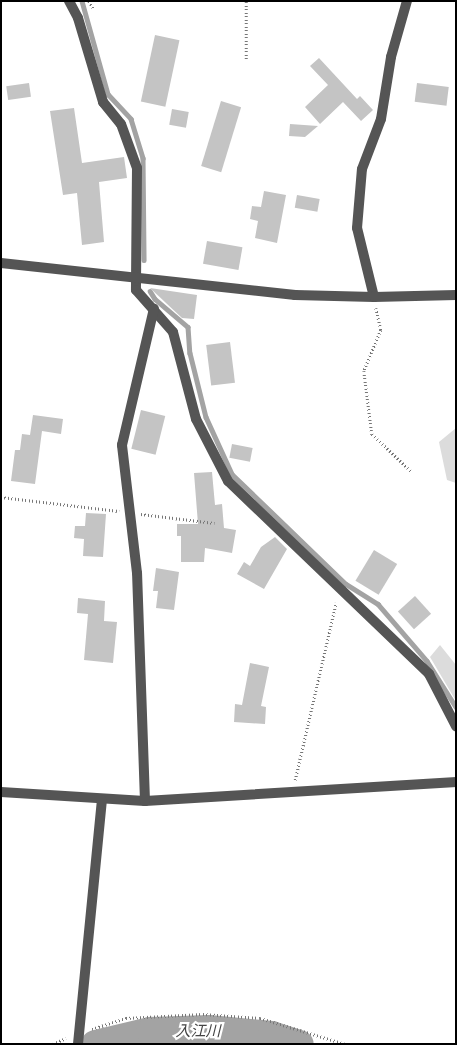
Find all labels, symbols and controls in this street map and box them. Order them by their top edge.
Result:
water label: 入江川 [176,1022,220,1040]

